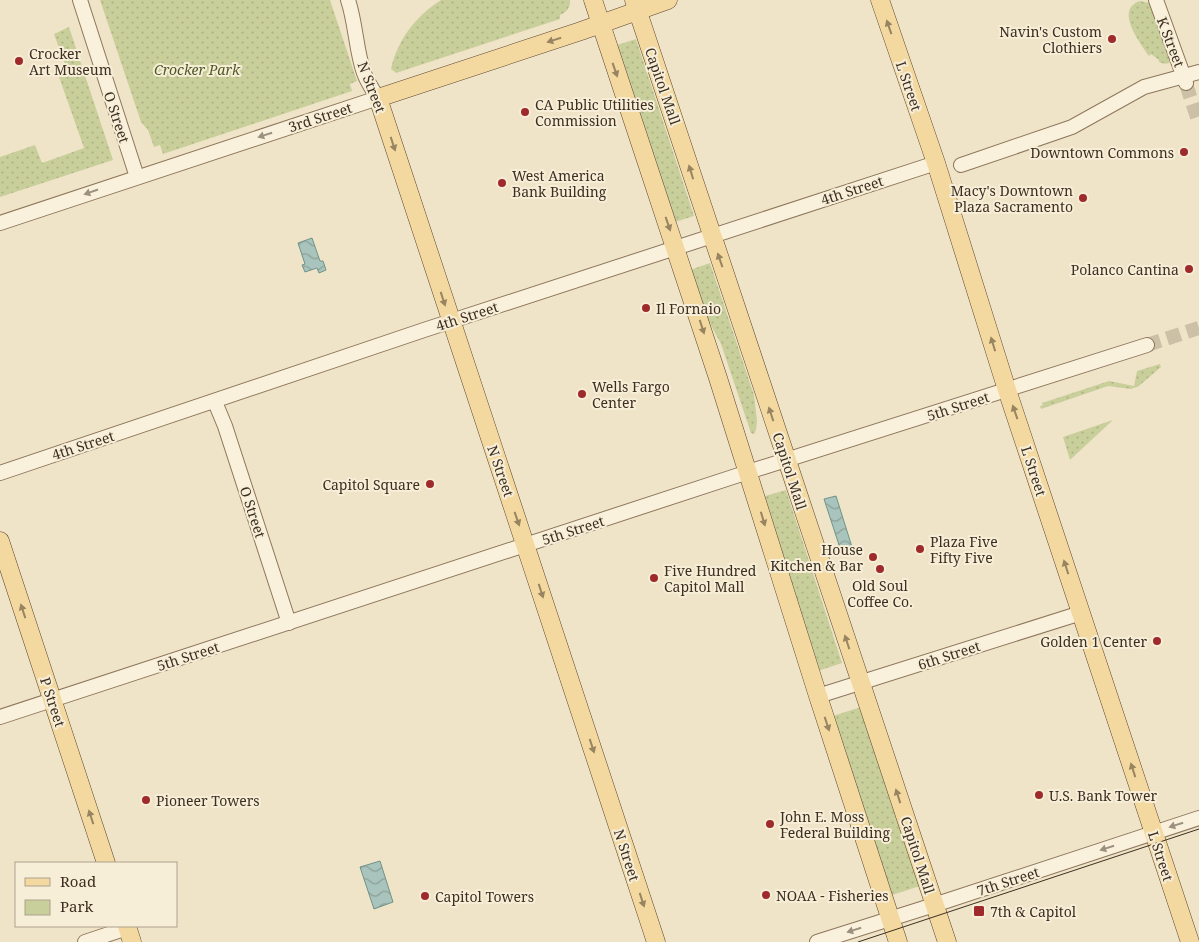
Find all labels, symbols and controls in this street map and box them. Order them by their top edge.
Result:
street label: K Street [1153,14,1189,70]
one-way arrow [885,19,893,34]
place label: Navin's Custom Clothiers [999,22,1102,57]
marker: Navin's Custom Clothiers [1106,33,1118,45]
one-way arrow [546,36,561,44]
place label: Crocker Art Museum [29,44,112,79]
street label: Capitol Mall [641,45,685,128]
marker: Crocker Art Museum [13,55,25,67]
street label: N Street [354,59,390,115]
street label: L Street [892,59,926,113]
park label: Crocker Park [154,60,241,79]
one-way arrow [612,63,620,78]
street label: O Street [100,89,134,145]
place label: CA Public Utilities Commission [535,95,654,130]
street label: 3rd Street [286,98,354,136]
marker: CA Public Utilities Commission [519,106,531,118]
one-way arrow [257,131,272,139]
one-way arrow [389,137,397,152]
place label: Downtown Commons [1030,143,1174,162]
marker: Downtown Commons [1178,146,1190,158]
one-way arrow [687,164,695,179]
place label: West America Bank Building [512,166,607,201]
street label: 4th Street [818,171,886,209]
marker: West America Bank Building [496,177,508,189]
place label: Macy's Downtown Plaza Sacramento [951,181,1073,216]
one-way arrow [83,189,98,197]
marker: Macy's Downtown Plaza Sacramento [1077,192,1089,204]
one-way arrow [664,217,672,232]
one-way arrow [715,252,723,267]
place label: Polanco Cantina [1071,260,1179,279]
marker: Polanco Cantina [1183,263,1195,275]
one-way arrow [440,291,447,306]
street label: 4th Street [433,297,501,335]
place label: Il Fornaio [656,299,721,318]
marker: Il Fornaio [640,302,652,314]
one-way arrow [698,320,706,335]
one-way arrow [988,336,996,351]
place label: Wells Fargo Center [592,377,670,412]
street label: 5th Street [924,387,992,425]
marker: Wells Fargo Center [576,388,588,400]
one-way arrow [1011,404,1019,419]
one-way arrow [767,406,775,421]
street label: 4th Street [49,426,117,464]
street label: Capitol Mall [769,430,812,513]
street label: N Street [483,443,519,499]
street label: L Street [1017,444,1051,498]
place label: Capitol Square [322,475,420,494]
marker: Capitol Square [424,478,436,490]
street label: O Street [236,484,270,540]
street label: 5th Street [539,511,607,549]
one-way arrow [513,512,521,527]
one-way arrow [759,512,767,527]
place label: Plaza Five Fifty Five [930,532,998,567]
place label: House Kitchen & Bar [770,540,863,575]
marker: Plaza Five Fifty Five [914,543,926,555]
marker: House Kitchen & Bar [867,551,879,563]
one-way arrow [1061,559,1069,574]
place label: Five Hundred Capitol Mall [664,561,757,596]
marker: Old Soul Coffee Co. [874,563,886,575]
marker: Five Hundred Capitol Mall [648,572,660,584]
place label: Old Soul Coffee Co. [847,576,913,611]
one-way arrow [538,584,545,599]
one-way arrow [19,603,27,618]
place label: Golden 1 Center [1040,632,1147,651]
one-way arrow [843,634,851,649]
marker: Golden 1 Center [1151,635,1163,647]
street label: 6th Street [915,636,983,674]
street label: 5th Street [154,637,222,675]
street label: P Street [36,675,70,729]
one-way arrow [824,717,832,732]
one-way arrow [588,739,596,754]
one-way arrow [1128,762,1136,777]
place label: U.S. Bank Tower [1049,786,1157,805]
one-way arrow [894,788,902,803]
marker: U.S. Bank Tower [1033,789,1045,801]
place label: Pioneer Towers [156,791,260,810]
marker: Pioneer Towers [140,794,152,806]
place label: John E. Moss Federal Building [779,807,890,842]
one-way arrow [87,809,95,824]
street label: Capitol Mall [897,814,940,897]
marker: John E. Moss Federal Building [764,818,776,830]
one-way arrow [1168,821,1183,829]
street label: N Street [610,827,644,883]
street label: L Street [1144,829,1178,883]
one-way arrow [1099,844,1114,852]
legend [15,862,178,927]
street label: 7th Street [974,862,1042,900]
text: Road [60,871,96,891]
place label: NOAA - Fisheries [776,886,888,905]
place label: Capitol Towers [435,887,534,906]
marker: NOAA - Fisheries [760,889,772,901]
marker: Capitol Towers [419,890,431,902]
one-way arrow [639,893,647,908]
text: Park [60,896,94,916]
place label: 7th & Capitol [990,902,1077,921]
marker: 7th & Capitol [972,904,986,918]
one-way arrow [846,927,861,935]

